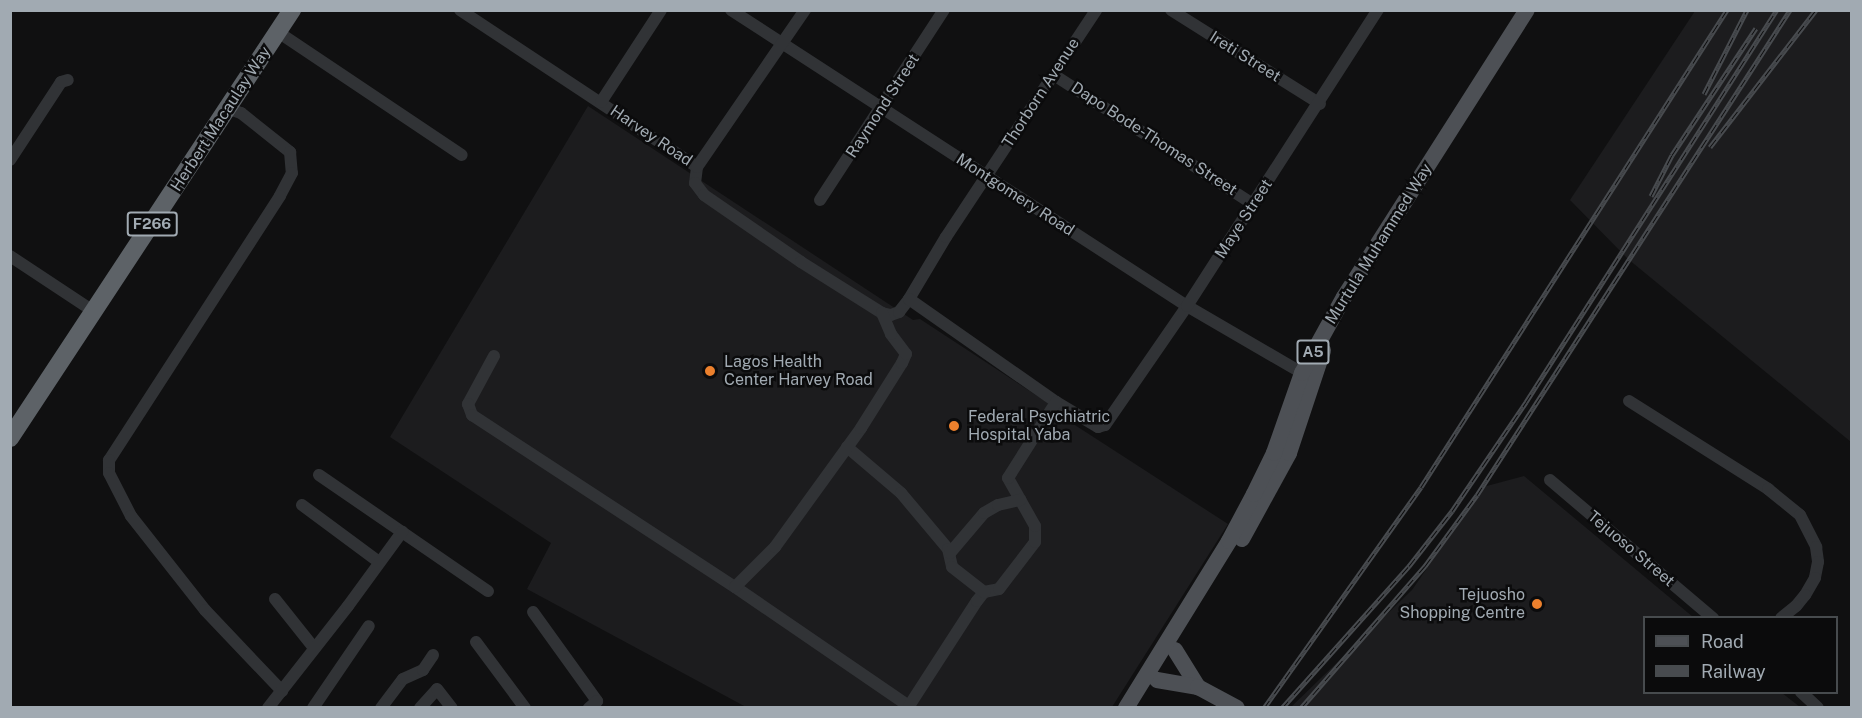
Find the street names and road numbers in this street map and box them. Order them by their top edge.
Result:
street label: Ireti Street [1206,28,1284,86]
street label: Thorborn Avenue [998,35,1084,151]
street label: Herbert Macaulay Way [167,43,275,195]
street label: Raymond Street [842,50,924,162]
street label: Dapo Bode-Thomas Street [1067,78,1241,200]
street label: Harvey Road [606,102,696,170]
street label: Montgomery Road [952,150,1078,240]
street label: Murtula Muhammed Way [1322,160,1436,328]
street label: Maye Street [1211,176,1277,262]
road number: F266 [126,212,178,236]
road number: A5 [1295,340,1331,364]
street label: Tejuoso Street [1584,507,1678,591]

